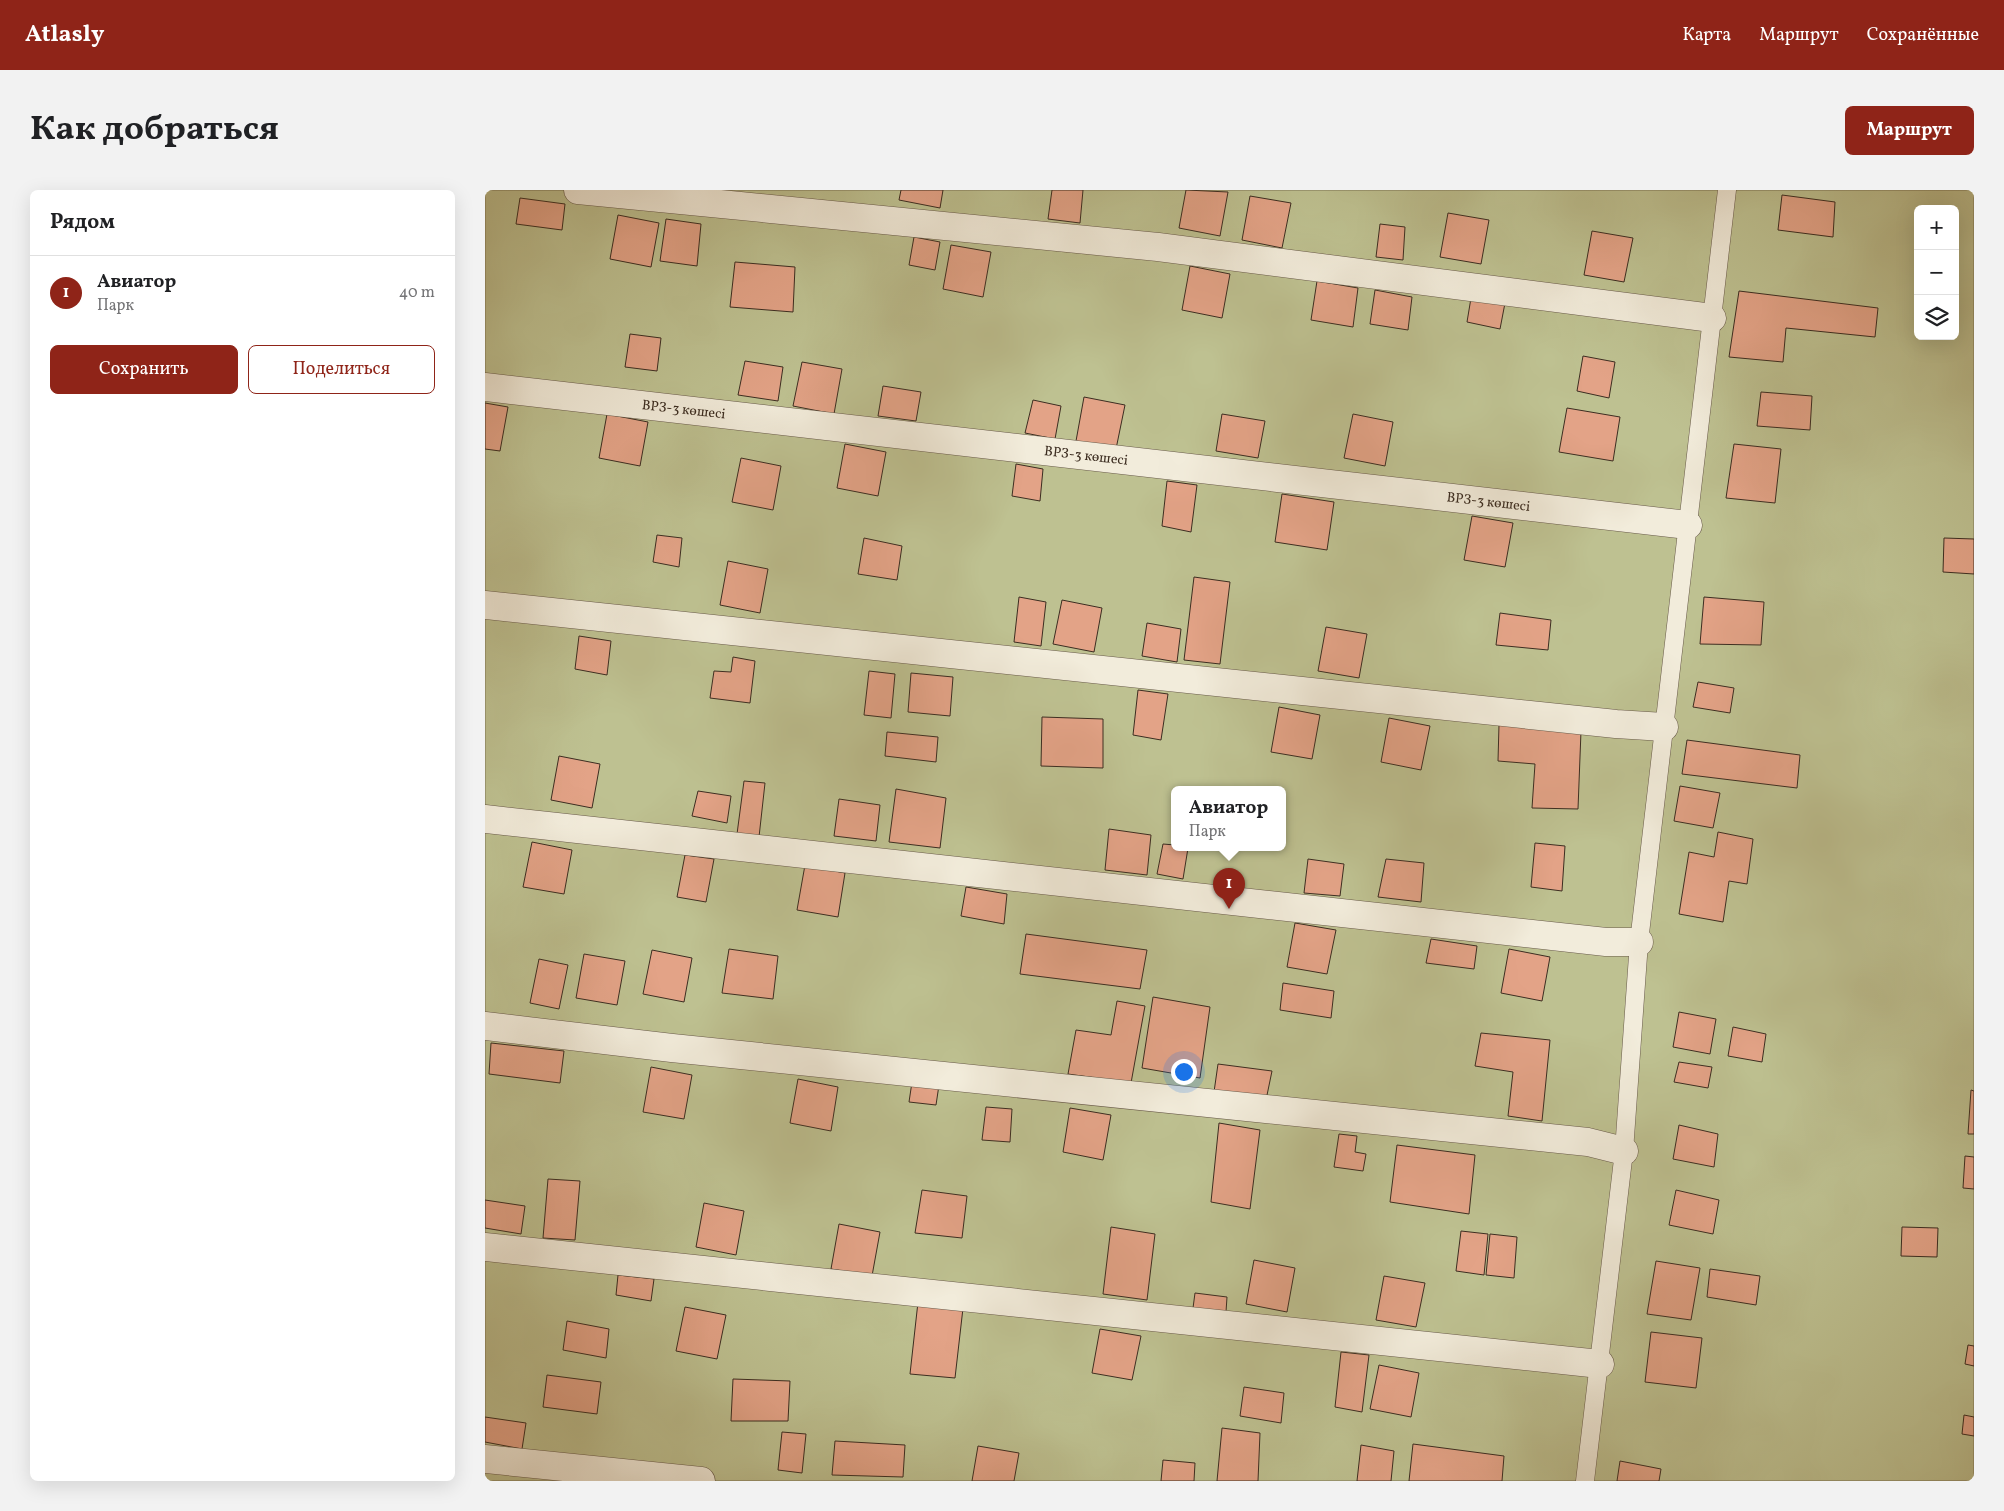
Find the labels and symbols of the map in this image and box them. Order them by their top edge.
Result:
street label: ВРЗ-3 көшесі [641,396,727,424]
street label: ВРЗ-3 көшесі [1043,442,1129,470]
street label: ВРЗ-3 көшесі [1446,488,1531,516]
pin: 1 [1213,868,1245,909]
your location [1171,1059,1197,1085]

